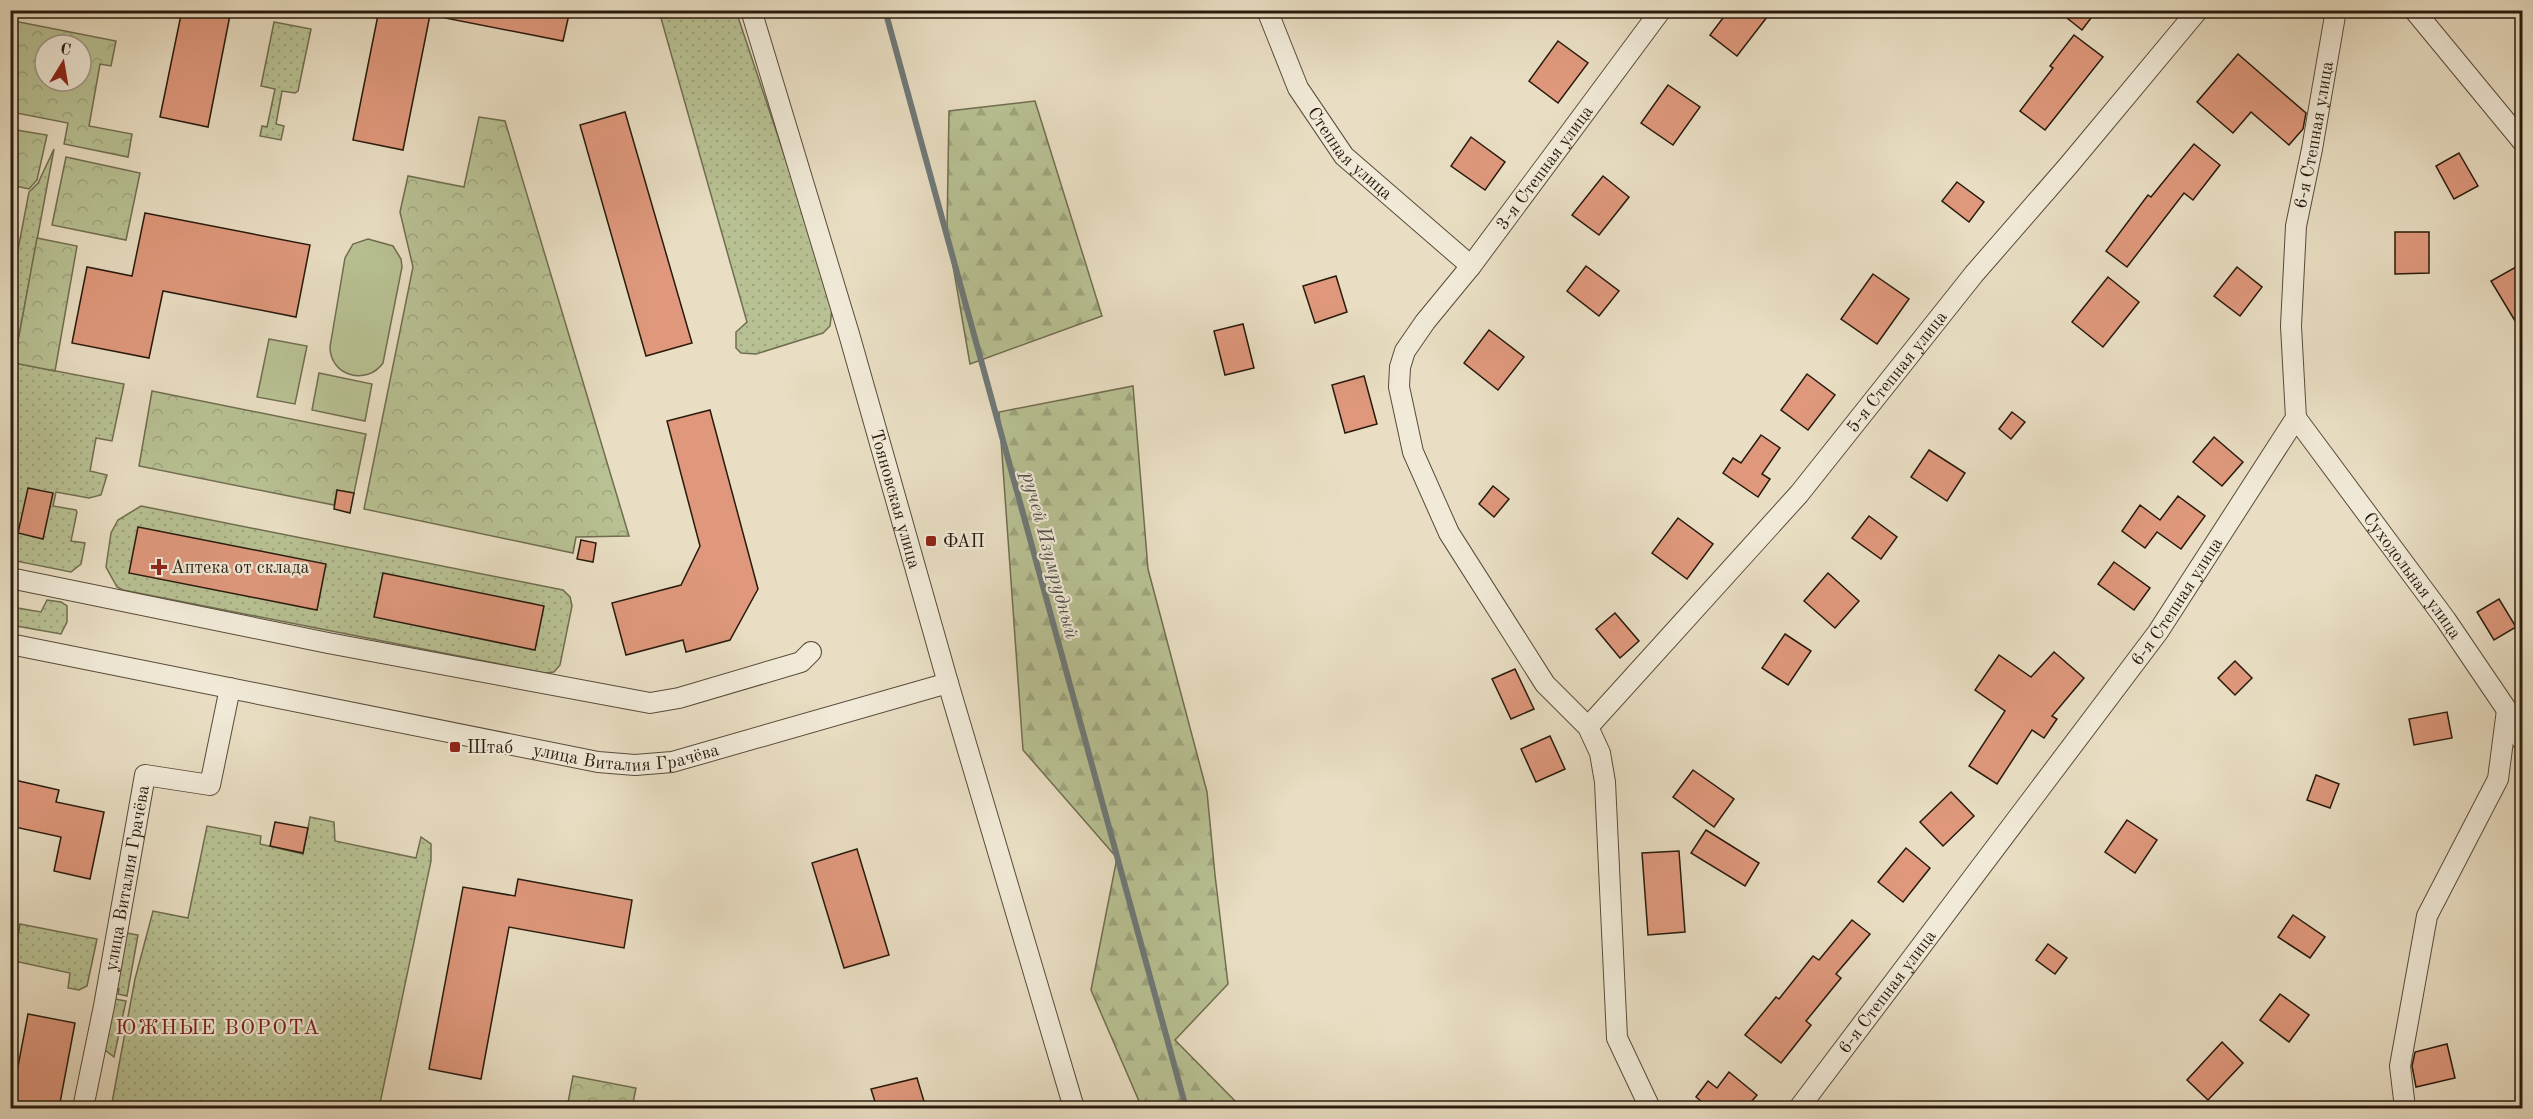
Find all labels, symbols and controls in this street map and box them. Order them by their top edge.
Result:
north arrow [33,33,93,93]
text: С [59,41,72,59]
street label: 6-я Степная улица [2292,60,2337,210]
street label: 3-я Степная улица [1493,102,1597,233]
street label: Степная улица [1304,104,1395,204]
street label: 5-я Степная улица [1844,308,1951,436]
street label: Тояновская улица [867,428,923,571]
water label: ручей Изумрудный [1017,468,1081,641]
street label: Суходольная улица [2359,509,2464,643]
place label: ФАП [943,533,985,551]
marker: ФАП [924,534,938,548]
street label: 6-я Степная улица [2128,535,2226,669]
place label: Аптека от склада [171,559,309,577]
marker: Аптека от склада [152,560,166,574]
place label: Штаб [467,739,513,757]
marker: Штаб [448,740,462,754]
street label: улица Виталия Грачёва [531,741,721,775]
street label: улица Виталия Грачёва [102,784,153,973]
street label: 6-я Степная улица [1835,927,1940,1057]
district label: ЮЖНЫЕ ВОРОТА [115,1018,321,1039]

